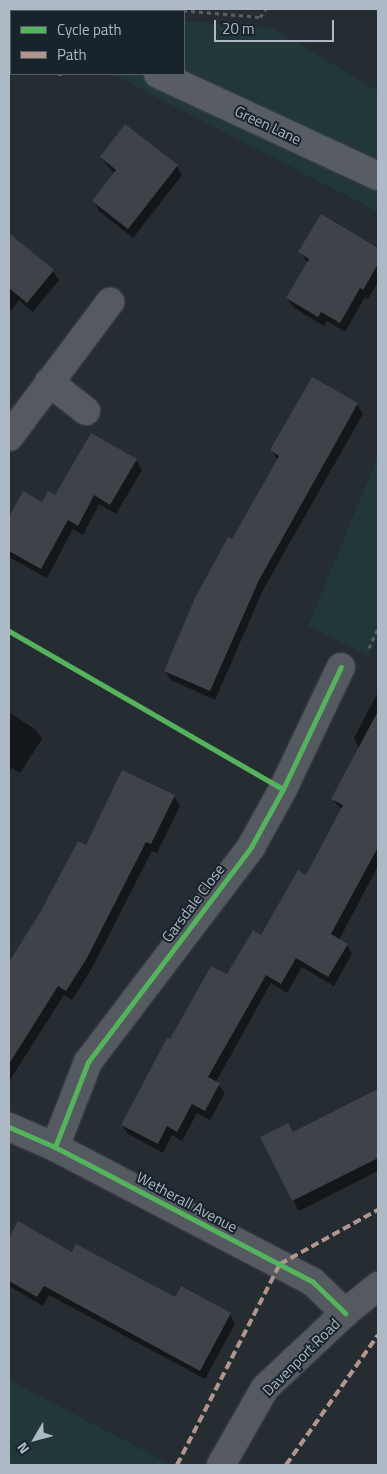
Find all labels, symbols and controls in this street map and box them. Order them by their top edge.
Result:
legend [10,10,185,75]
scale bar [217,10,337,42]
text: 20 m [222,17,255,40]
text: Cycle path [57,18,122,41]
text: Path [57,43,87,66]
street label: Green Lane [232,102,304,148]
street label: Garsdale Close [158,861,228,945]
street label: Wetherall Avenue [134,1168,240,1236]
street label: Davenport Road [259,1315,343,1399]
north arrow [10,1414,60,1464]
text: N [11,1438,34,1459]

